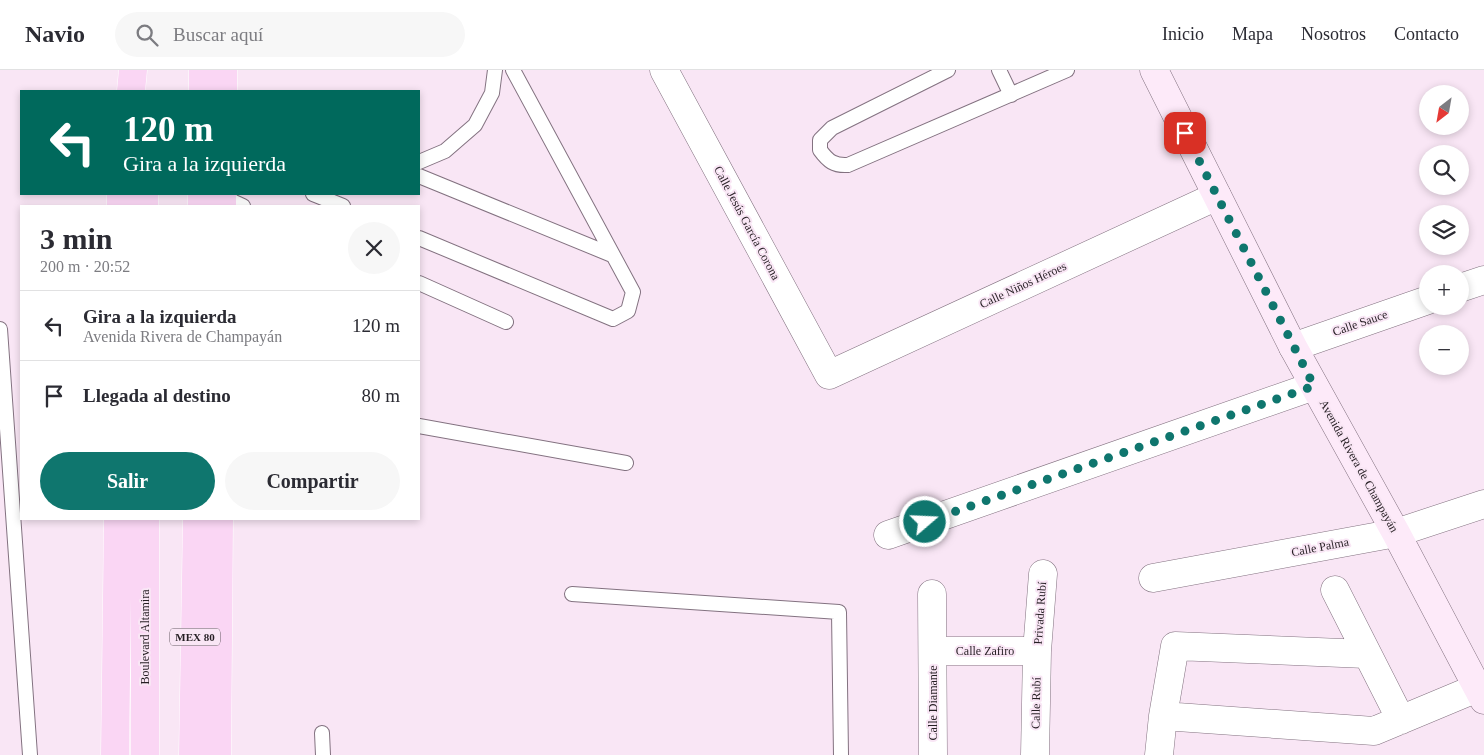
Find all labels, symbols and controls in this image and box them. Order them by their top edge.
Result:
search box [115,12,465,57]
text: Navio [25,21,85,47]
icon: search [133,21,161,49]
text: Buscar aquí [173,24,263,45]
text: Inicio [1162,24,1204,44]
text: Mapa [1232,24,1273,44]
text: Nosotros [1301,24,1366,44]
text: Contacto [1394,24,1459,44]
north arrow [1419,85,1469,135]
map controls [1419,85,1469,375]
icon: left [40,110,105,175]
text: 120 m [123,110,213,149]
pin [1164,112,1206,154]
icon: arrive [1171,119,1199,147]
button: search [1419,145,1469,195]
text: Gira a la izquierda [123,151,286,176]
street label: Calle Jesús García Corona [711,164,783,283]
button: layers [1419,205,1469,255]
text: 3 min [40,222,113,255]
button: close [348,222,400,274]
text: 200 m · 20:52 [40,258,130,275]
street label: Calle Niños Héroes [977,259,1069,311]
button: + [1419,265,1469,315]
text: Gira a la izquierda [83,306,237,327]
street label: Calle Sauce [1331,307,1389,339]
icon: left [40,312,68,340]
text: 120 m [352,315,400,336]
button: − [1419,325,1469,375]
text: Avenida Rivera de Champayán [83,328,282,345]
icon: arrive [40,382,68,410]
text: Llegada al destino [83,385,231,406]
text: 80 m [361,385,400,406]
street label: Avenida Rivera de Champayán [1317,397,1401,535]
button: Salir [40,452,215,510]
button: Compartir [225,452,400,510]
position arrow [898,495,950,547]
street label: Calle Palma [1290,534,1351,559]
street label: Privada Rubí [1031,580,1049,645]
street label: Boulevard Altamira [138,589,152,684]
road number: MEX 80 [170,628,220,646]
street label: Calle Zafiro [956,644,1014,658]
street label: Calle Diamante [926,666,940,740]
street label: Calle Rubí [1029,676,1043,729]

